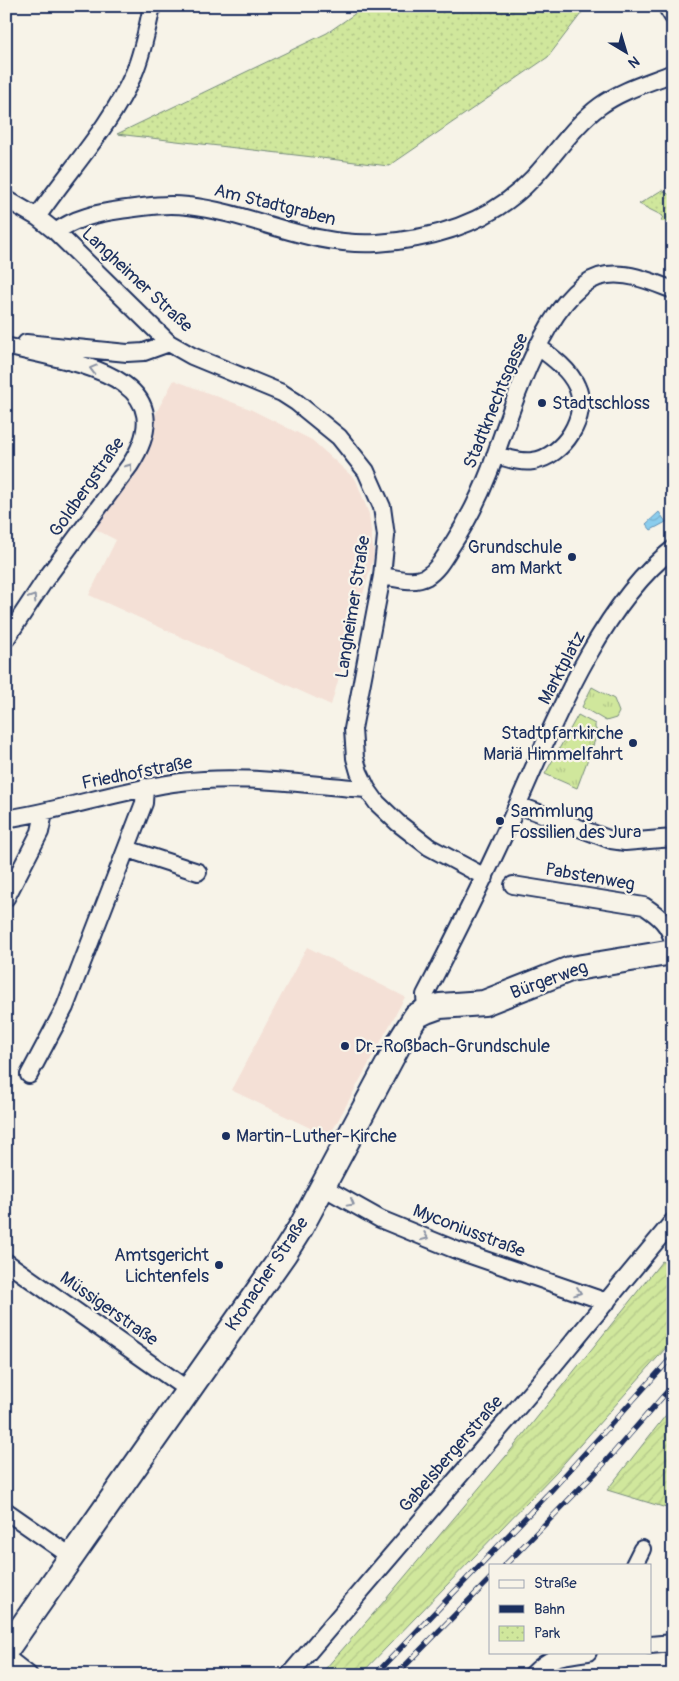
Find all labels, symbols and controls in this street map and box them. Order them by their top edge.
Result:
north arrow [602,28,652,78]
text: N [625,52,643,71]
street label: Am Stadtgraben [212,179,338,231]
street label: Langheimer Straße [77,223,198,338]
street label: Stadtknechtsgasse [458,330,534,472]
one-way arrow [89,364,98,375]
place label: Stadtschloss [552,392,650,415]
marker: Stadtschloss [536,397,548,409]
street label: Goldbergstraße [44,433,130,541]
one-way arrow [123,463,132,473]
street label: Langheimer Straße [330,534,376,680]
place label: Grundschule am Markt [468,536,563,580]
marker: Grundschule am Markt [566,551,578,563]
one-way arrow [27,594,36,604]
street label: Marktplatz [533,627,591,709]
place label: Stadtpfarrkirche Mariä Himmelfahrt [483,722,624,766]
marker: Stadtpfarrkirche Mariä Himmelfahrt [627,737,639,749]
street label: Friedhofstraße [80,751,194,795]
place label: Sammlung Fossilien des Jura [510,800,641,844]
marker: Sammlung Fossilien des Jura [494,815,506,827]
street label: Pabstenweg [543,858,637,896]
street label: Bürgerweg [507,955,591,1005]
place label: Dr.-Roßbach-Grundschule [355,1035,550,1058]
marker: Dr.-Roßbach-Grundschule [339,1040,351,1052]
place label: Martin-Luther-Kirche [236,1125,397,1148]
marker: Martin-Luther-Kirche [220,1130,232,1142]
one-way arrow [346,1197,355,1207]
street label: Myconiusstraße [410,1199,529,1263]
street label: Kronacher Straße [220,1212,314,1336]
one-way arrow [420,1231,429,1241]
place label: Amtsgericht Lichtenfels [114,1244,210,1288]
marker: Amtsgericht Lichtenfels [213,1259,225,1271]
street label: Müssigerstraße [55,1267,163,1351]
one-way arrow [573,1286,582,1296]
street label: Gabelsbergerstraße [394,1391,508,1517]
legend [489,1564,652,1654]
text: Straße [534,1574,577,1593]
text: Bahn [534,1600,565,1619]
text: Park [534,1624,561,1643]

